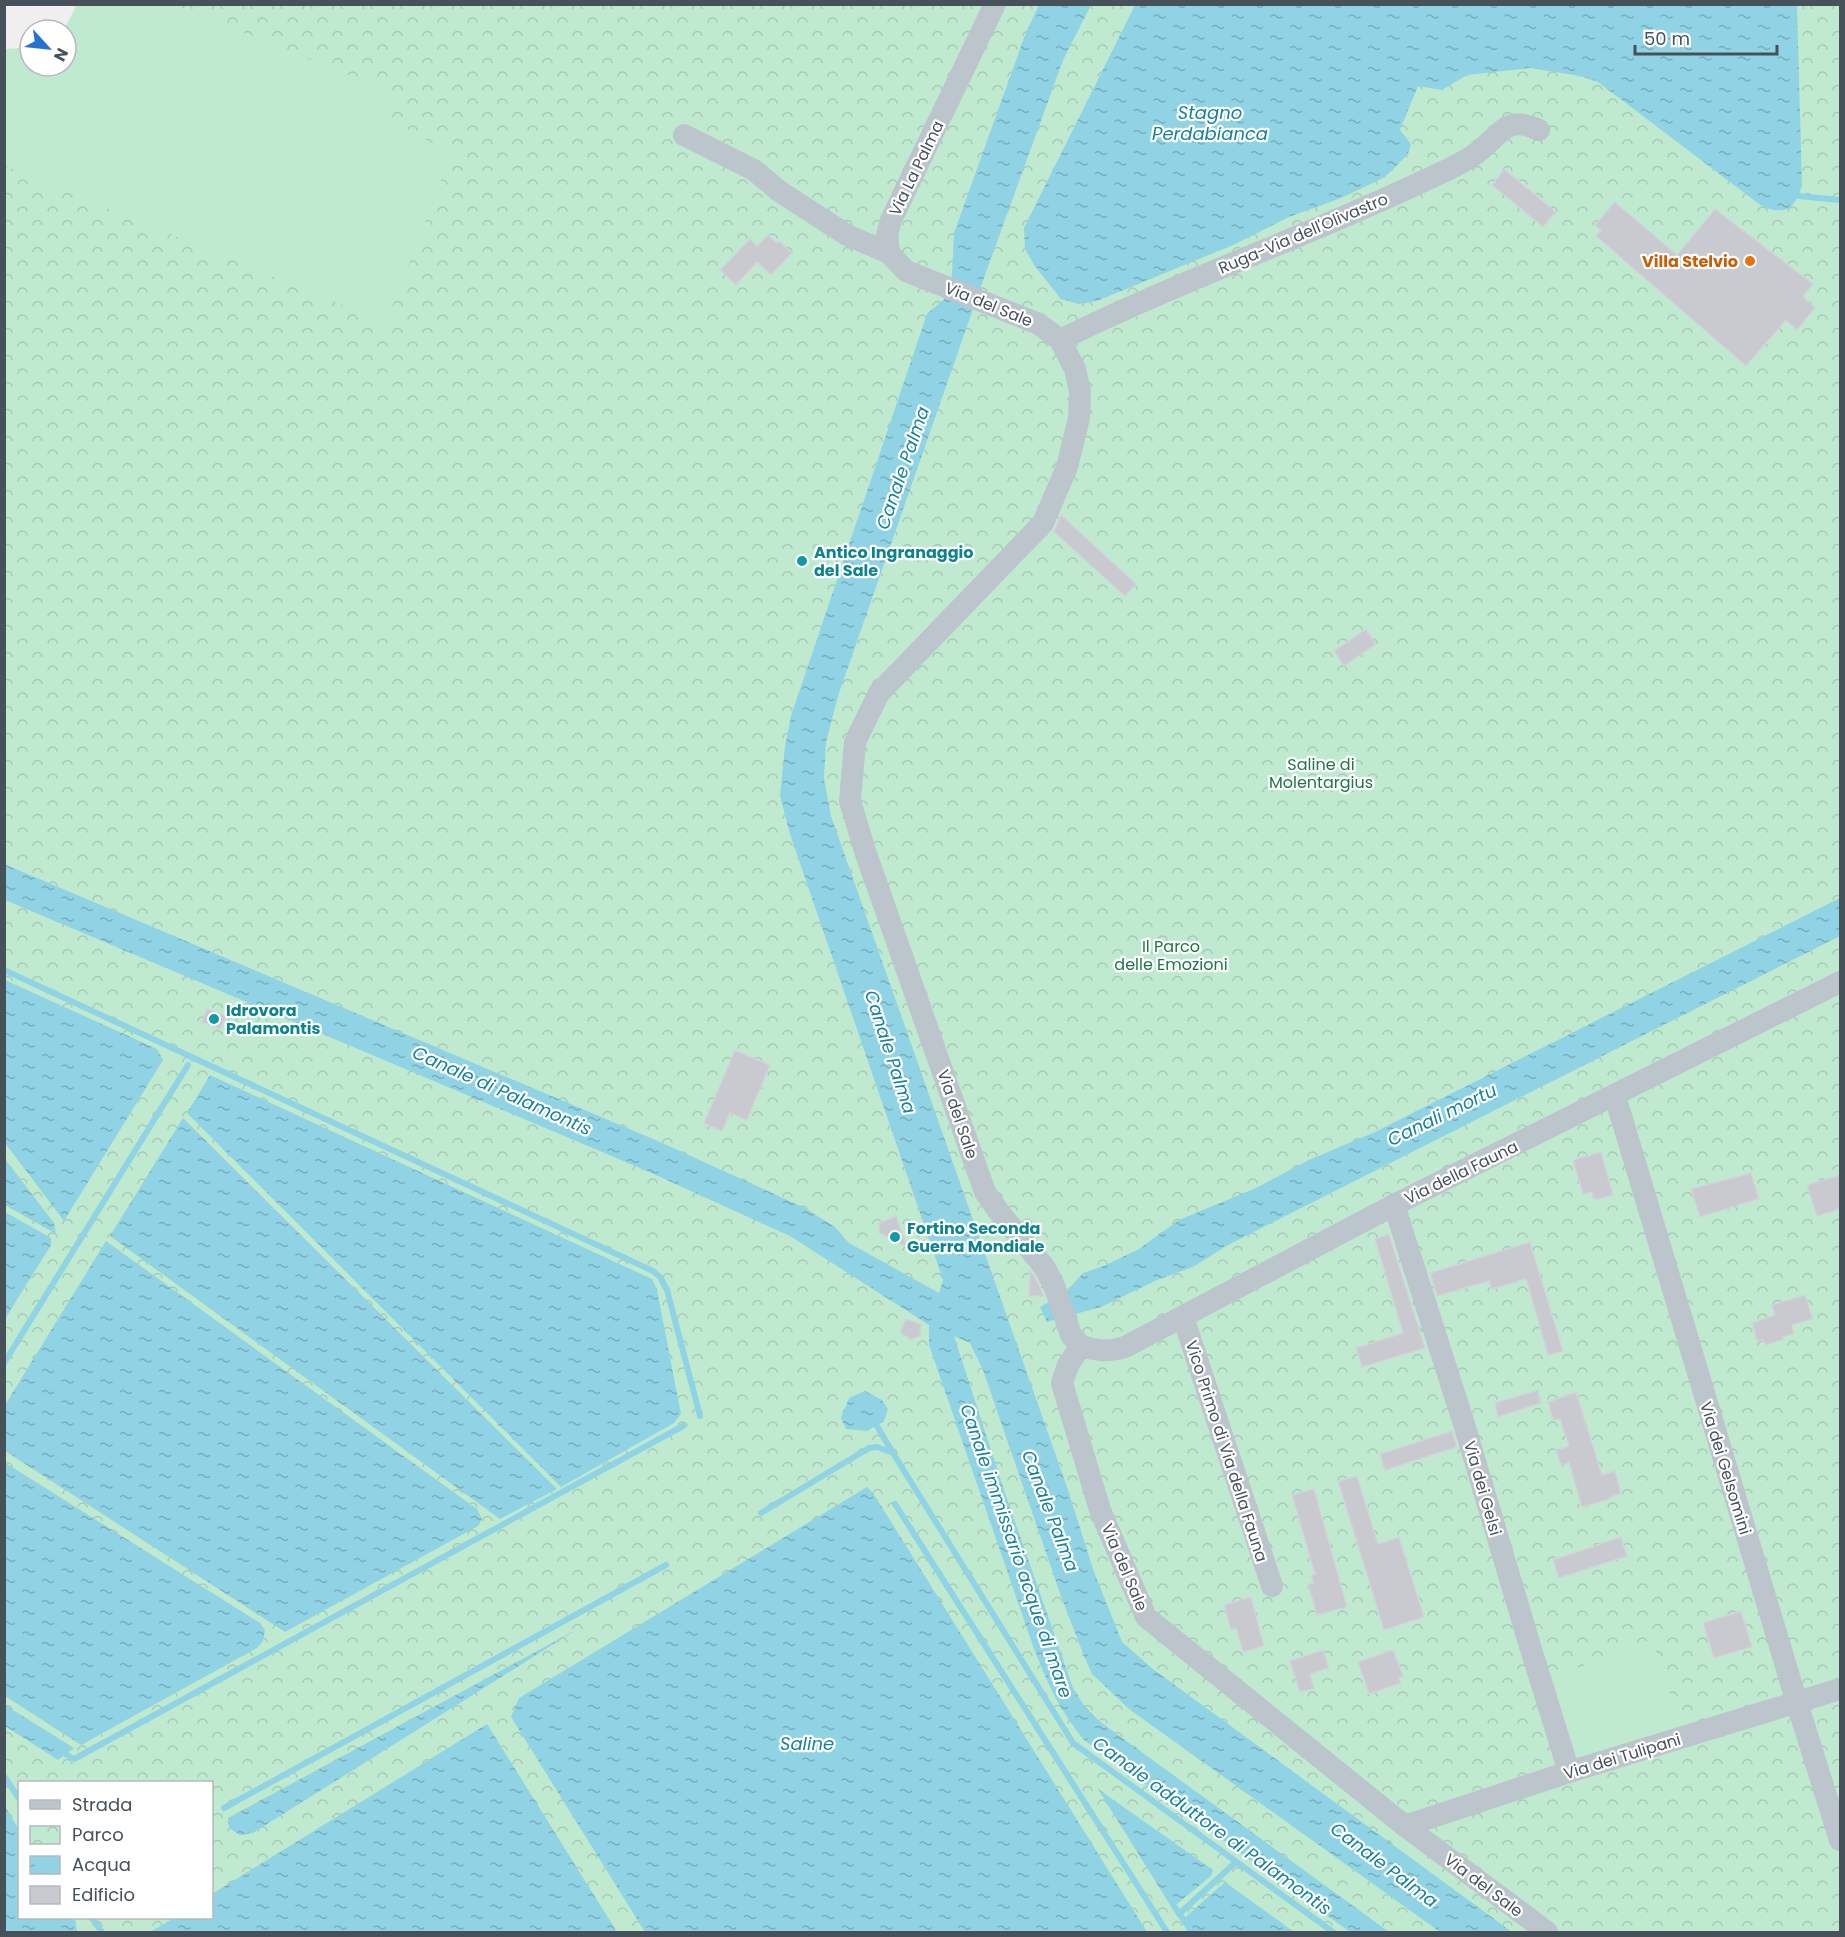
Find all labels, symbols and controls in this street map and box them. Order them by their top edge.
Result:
north arrow [18,18,78,78]
scale bar [1635,18,1778,56]
text: 50 m [1644,26,1690,51]
text: N [48,44,74,65]
water label: Stagno Perdabianca [1152,100,1268,146]
street label: Via La Palma [884,117,949,220]
street label: Ruga-Via dell'Olivastro [1215,187,1391,280]
place label: Villa Stelvio [1642,250,1738,273]
marker: Villa Stelvio [1743,254,1757,268]
street label: Via del Sale [941,276,1036,333]
water label: Canale Palma [870,403,935,533]
place label: Antico Ingranaggio del Sale [814,541,973,582]
marker: Antico Ingranaggio del Sale [795,554,809,568]
park label: Saline di Molentargius [1269,753,1373,794]
park label: Il Parco delle Emozioni [1114,935,1228,976]
water label: Canale Palma [859,987,922,1117]
place label: Idrovora Palamontis [226,999,321,1040]
marker: Idrovora Palamontis [207,1012,221,1026]
water label: Canale di Palamontis [409,1040,596,1141]
street label: Via del Sale [932,1067,984,1162]
water label: Canali mortu [1383,1077,1501,1152]
street label: Via della Fauna [1401,1135,1522,1210]
place label: Fortino Seconda Guerra Mondiale [907,1217,1045,1258]
marker: Fortino Seconda Guerra Mondiale [888,1230,902,1244]
street label: Vico Primo di Via della Fauna [1180,1337,1273,1565]
street label: Via dei Gelsomini [1694,1399,1757,1538]
water label: Canale immissario acque di mare [954,1400,1079,1701]
street label: Via dei Gelsi [1458,1438,1507,1538]
water label: Canale Palma [1016,1446,1085,1575]
street label: Via del Sale [1096,1520,1153,1614]
street label: Via dei Tulipani [1561,1728,1684,1785]
water label: Canale adduttore di Palamontis [1088,1730,1337,1921]
water label: Saline [780,1731,834,1756]
legend [18,1781,213,1919]
text: Strada [72,1792,132,1817]
water label: Canale Palma [1325,1816,1443,1913]
text: Parco [72,1822,124,1847]
street label: Via del Sale [1440,1848,1528,1923]
text: Acqua [72,1852,131,1877]
text: Edificio [72,1882,135,1907]

